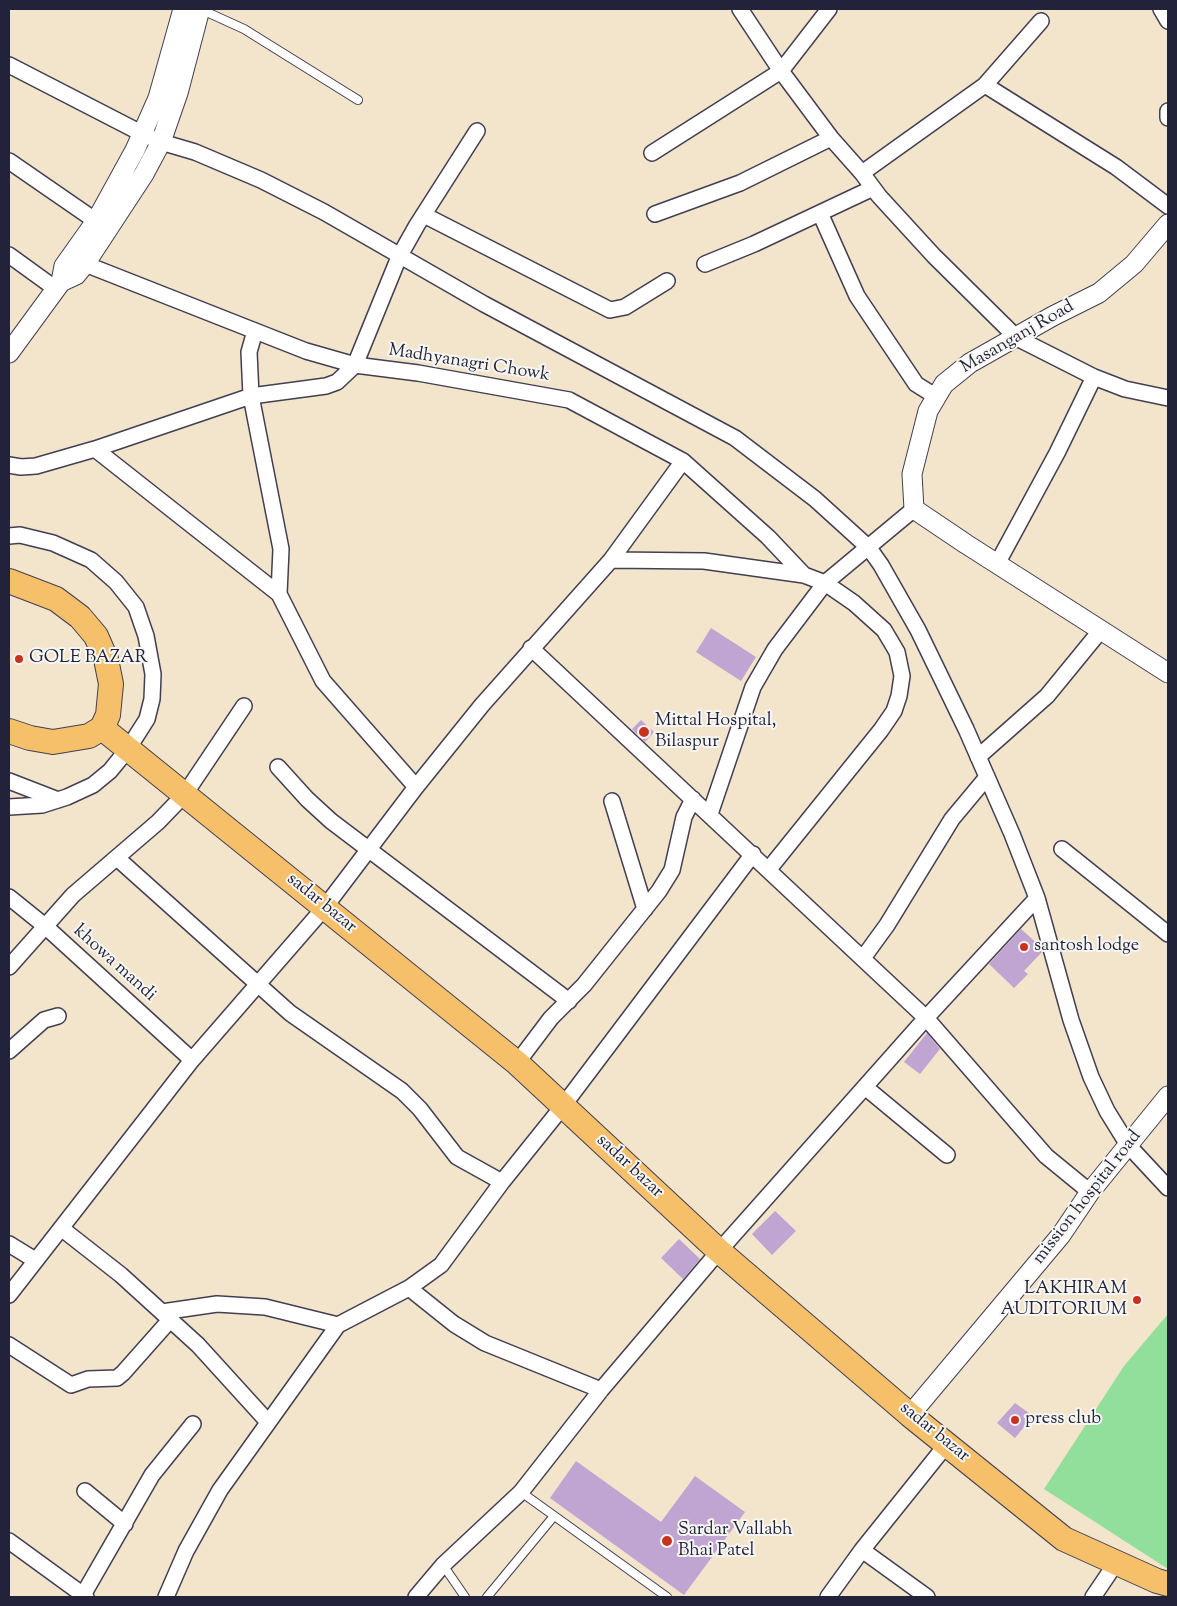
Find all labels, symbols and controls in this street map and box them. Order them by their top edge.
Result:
street label: Masanganj Road [957,297,1079,379]
street label: Madhyanagri Chowk [387,341,551,387]
place label: GOLE BAZAR [29,648,148,670]
marker: GOLE BAZAR [13,653,25,665]
place label: Mittal Hospital, Bilaspur [655,711,776,754]
marker: Mittal Hospital, Bilaspur [637,725,651,739]
street label: sadar bazar [282,869,360,939]
street label: khowa mandi [68,921,160,1007]
place label: santosh lodge [1034,936,1139,958]
marker: santosh lodge [1018,941,1030,953]
street label: mission hospital road [1029,1127,1147,1269]
street label: sadar bazar [591,1131,667,1203]
place label: LAKHIRAM AUDITORIUM [1001,1279,1127,1322]
marker: LAKHIRAM AUDITORIUM [1131,1294,1143,1306]
street label: sadar bazar [895,1398,973,1468]
place label: press club [1025,1409,1101,1431]
marker: press club [1009,1414,1021,1426]
place label: Sardar Vallabh Bhai Patel [678,1520,793,1562]
marker: Sardar Vallabh Bhai Patel [660,1534,674,1548]

